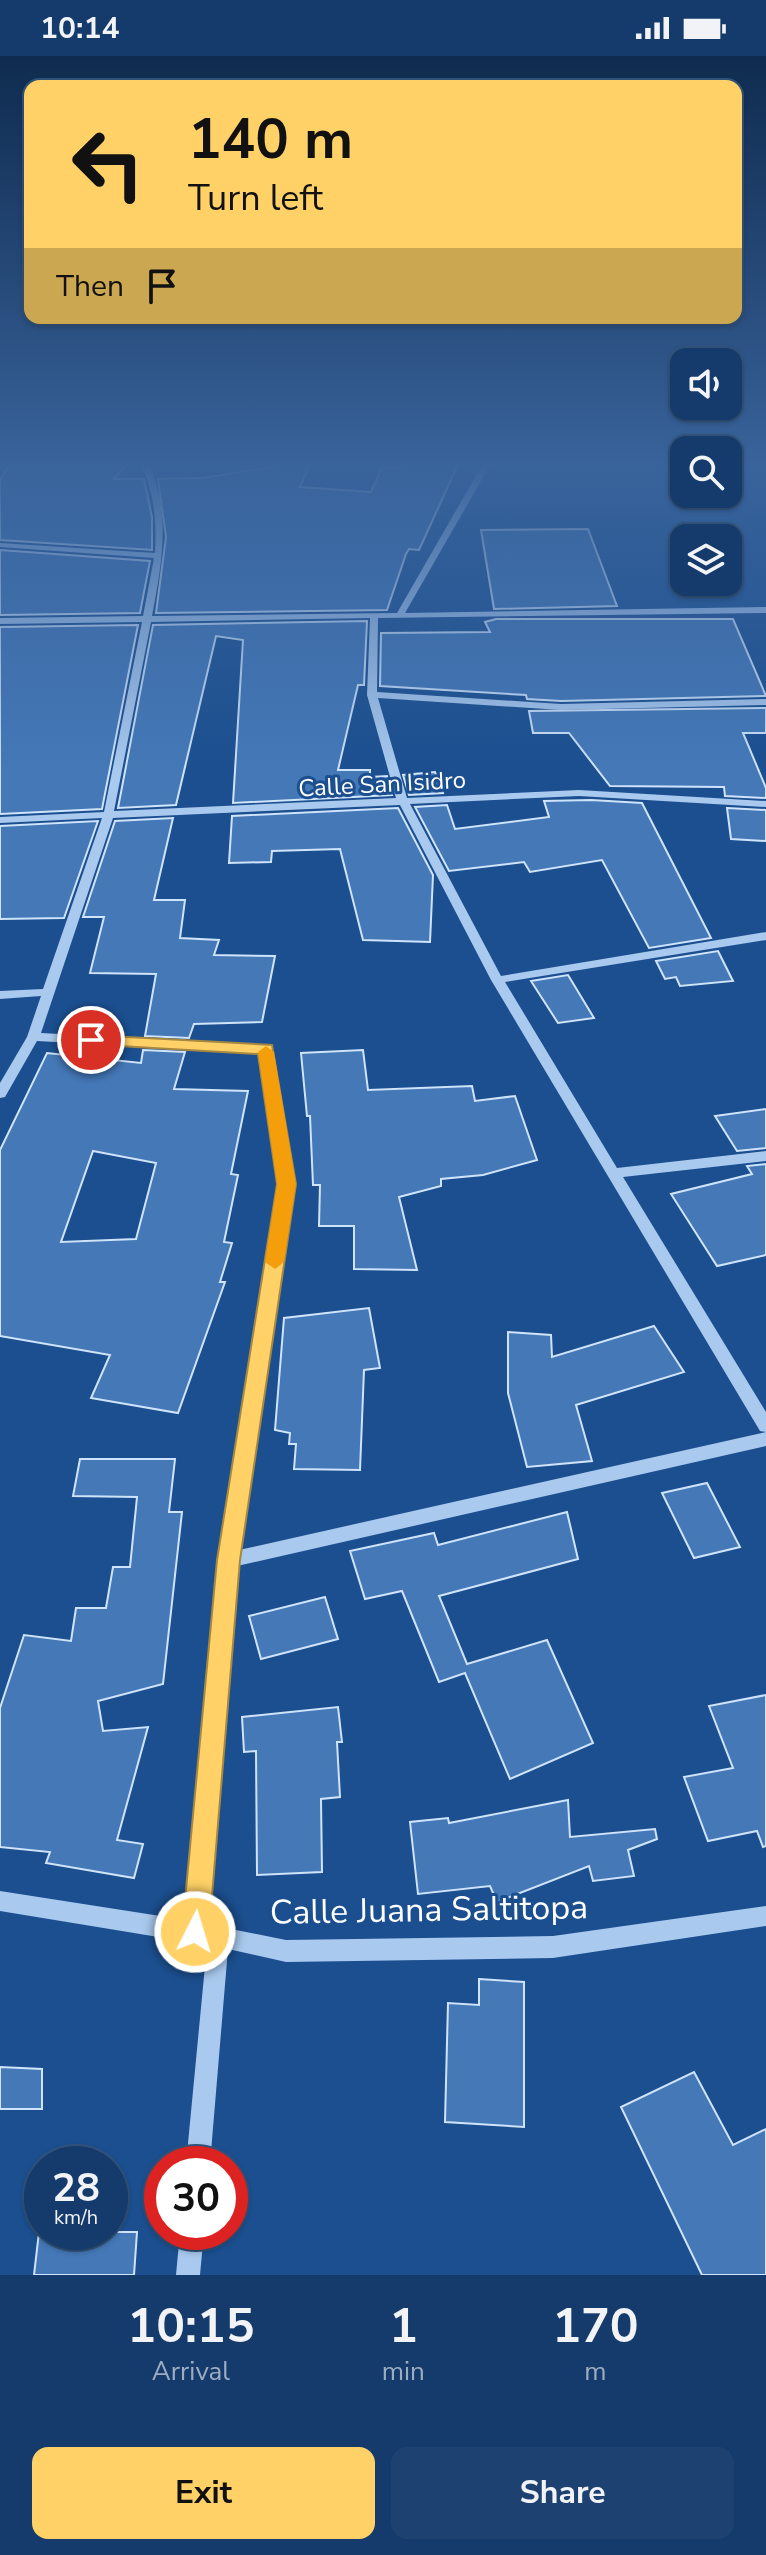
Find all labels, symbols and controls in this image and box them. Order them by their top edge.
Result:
text: 10:14 [40,8,119,49]
text: 140 m [188,101,353,178]
icon: left [56,112,160,216]
text: Turn left [188,174,323,223]
icon: arrive [140,264,184,308]
text: Then [56,266,124,307]
map controls [670,348,742,596]
button: sound [670,348,742,420]
button: search [670,436,742,508]
button: layers [670,524,742,596]
street label: Calle San Isidro [297,764,467,804]
pin [57,1006,125,1074]
icon: arrive [69,1018,113,1062]
street label: Calle Juana Saltitopa [269,1884,589,1936]
position arrow [153,1890,237,1974]
speed limit sign: 30 [144,2146,248,2250]
text: 28 [52,2161,100,2215]
text: km/h [54,2204,98,2231]
text: 10:15 [127,2293,254,2359]
text: 1 [389,2293,418,2359]
text: 170 [552,2293,639,2359]
text: Arrival [152,2354,230,2389]
text: min [382,2354,425,2389]
text: m [584,2354,607,2389]
button: Exit [32,2447,375,2539]
button: Share [391,2447,734,2539]

